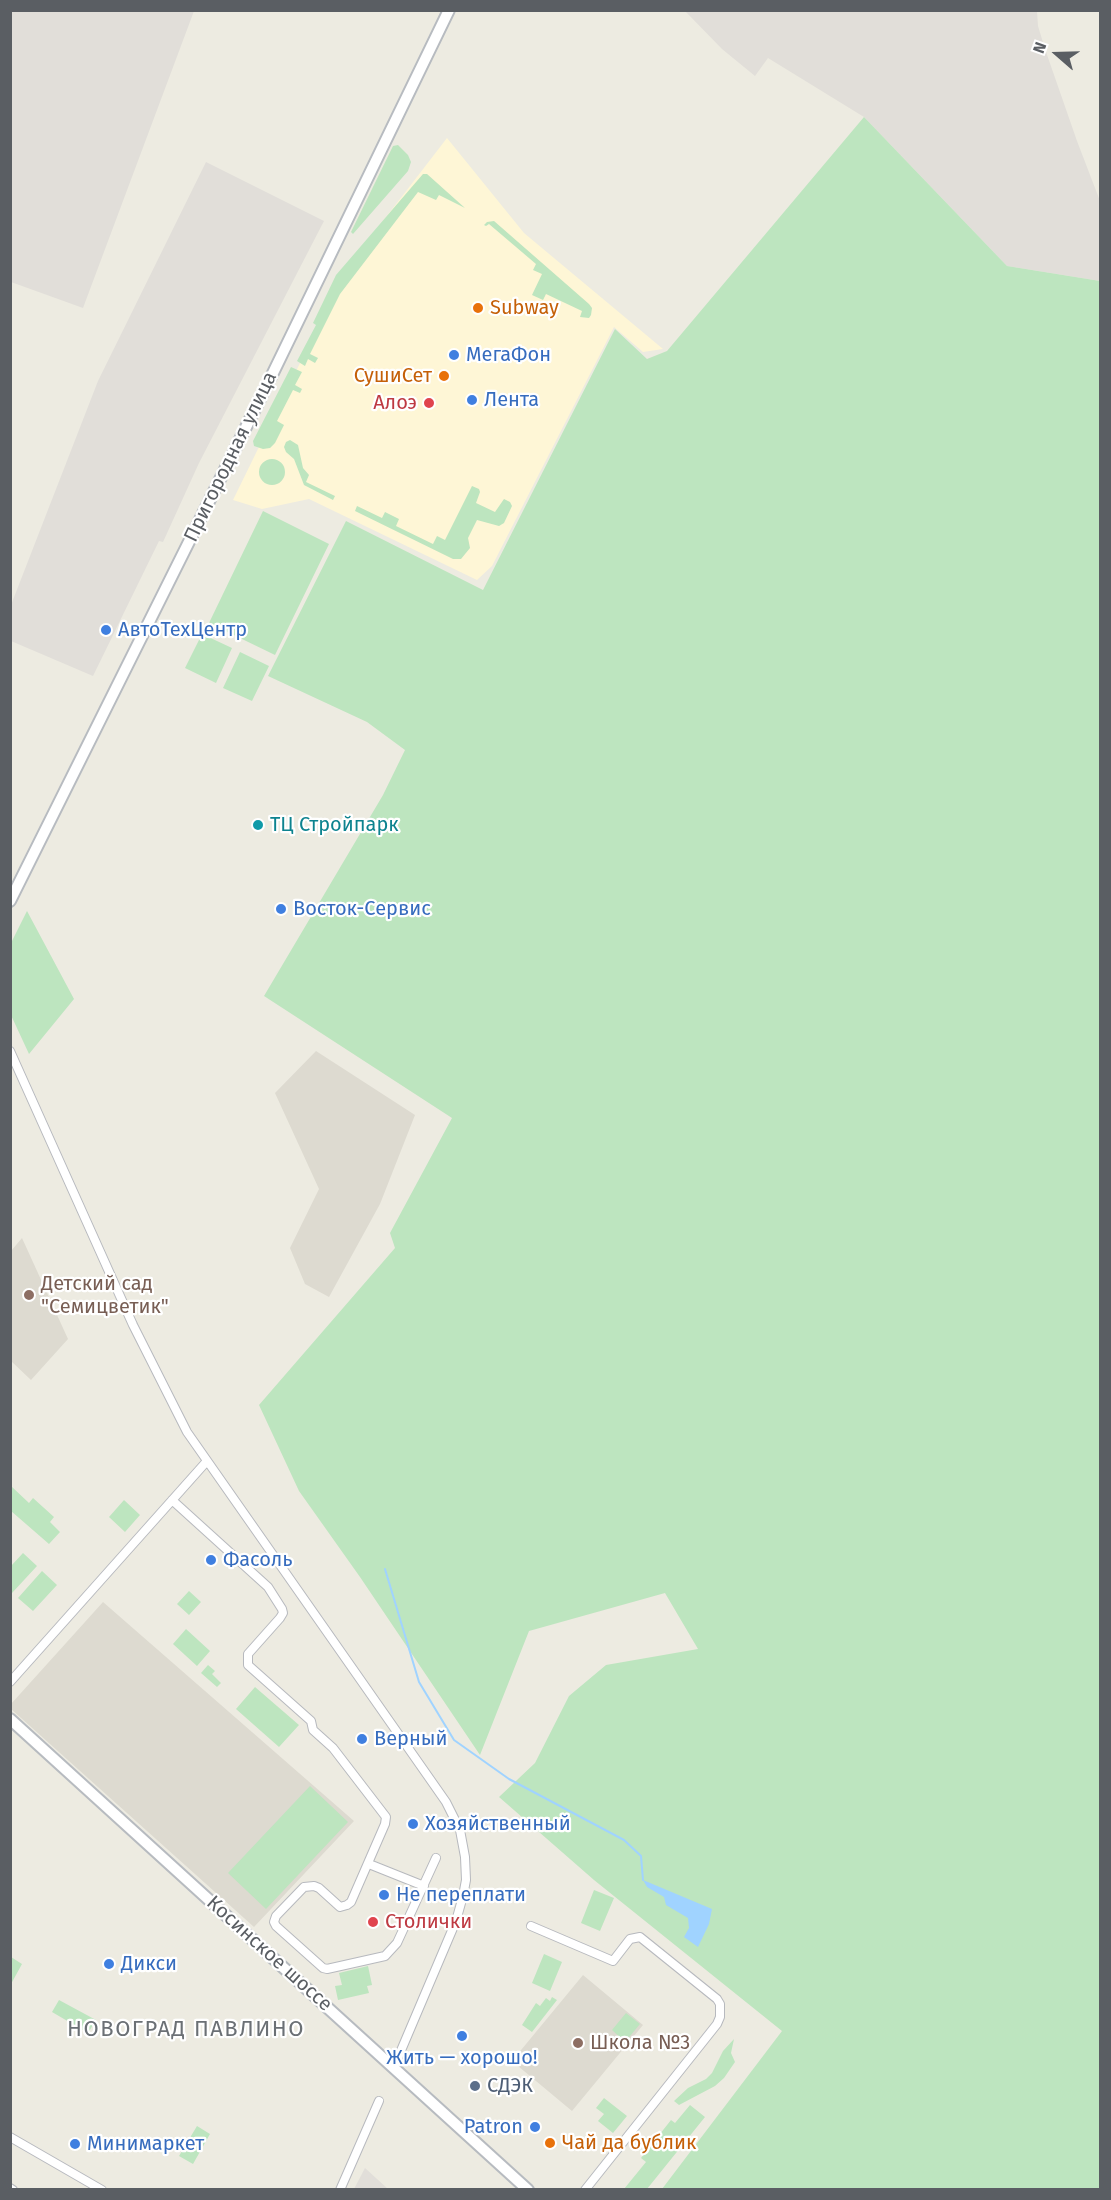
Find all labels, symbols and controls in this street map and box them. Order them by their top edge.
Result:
north arrow [1027,24,1087,84]
text: N [1029,39,1050,56]
place label: Subway [490,296,559,320]
marker: Subway [471,301,485,315]
place label: МегаФон [466,343,551,367]
marker: МегаФон [447,348,461,362]
place label: СушиСет [354,364,432,388]
street label: Пригородная улица [179,368,283,546]
marker: СушиСет [437,369,451,383]
place label: Лента [484,388,539,412]
place label: Алоэ [373,391,417,415]
marker: Лента [465,393,479,407]
marker: Алоэ [422,396,436,410]
place label: АвтоТехЦентр [118,618,247,642]
marker: АвтоТехЦентр [99,623,113,637]
place label: ТЦ Стройпарк [270,813,399,837]
marker: ТЦ Стройпарк [251,818,265,832]
place label: Восток-Сервис [293,897,431,921]
marker: Восток-Сервис [274,902,288,916]
place label: Детский сад "Семицветик" [41,1272,169,1319]
marker: Детский сад "Семицветик" [22,1288,36,1302]
place label: Фасоль [223,1548,293,1572]
marker: Фасоль [204,1553,218,1567]
place label: Верный [374,1727,447,1751]
marker: Верный [355,1732,369,1746]
place label: Хозяйственный [425,1812,571,1836]
marker: Хозяйственный [406,1817,420,1831]
place label: Не переплати [396,1883,526,1907]
marker: Не переплати [377,1888,391,1902]
street label: Косинское шоссе [201,1891,337,2017]
place label: Столички [385,1910,472,1934]
marker: Столички [366,1915,380,1929]
place label: Дикси [121,1952,177,1976]
marker: Дикси [102,1957,116,1971]
district label: НОВОГРАД ПАВЛИНО [67,2017,305,2043]
marker: Жить — хорошо! [455,2029,469,2043]
place label: Школа №3 [590,2031,690,2055]
marker: Школа №3 [571,2036,585,2050]
place label: Жить — хорошо! [386,2046,538,2070]
place label: СДЭК [487,2074,533,2098]
marker: СДЭК [468,2079,482,2093]
place label: Patron [464,2115,523,2139]
marker: Patron [528,2120,542,2134]
place label: Чай да бублик [562,2131,696,2155]
place label: Минимаркет [87,2132,204,2156]
marker: Чай да бублик [543,2136,557,2150]
marker: Минимаркет [68,2137,82,2151]

